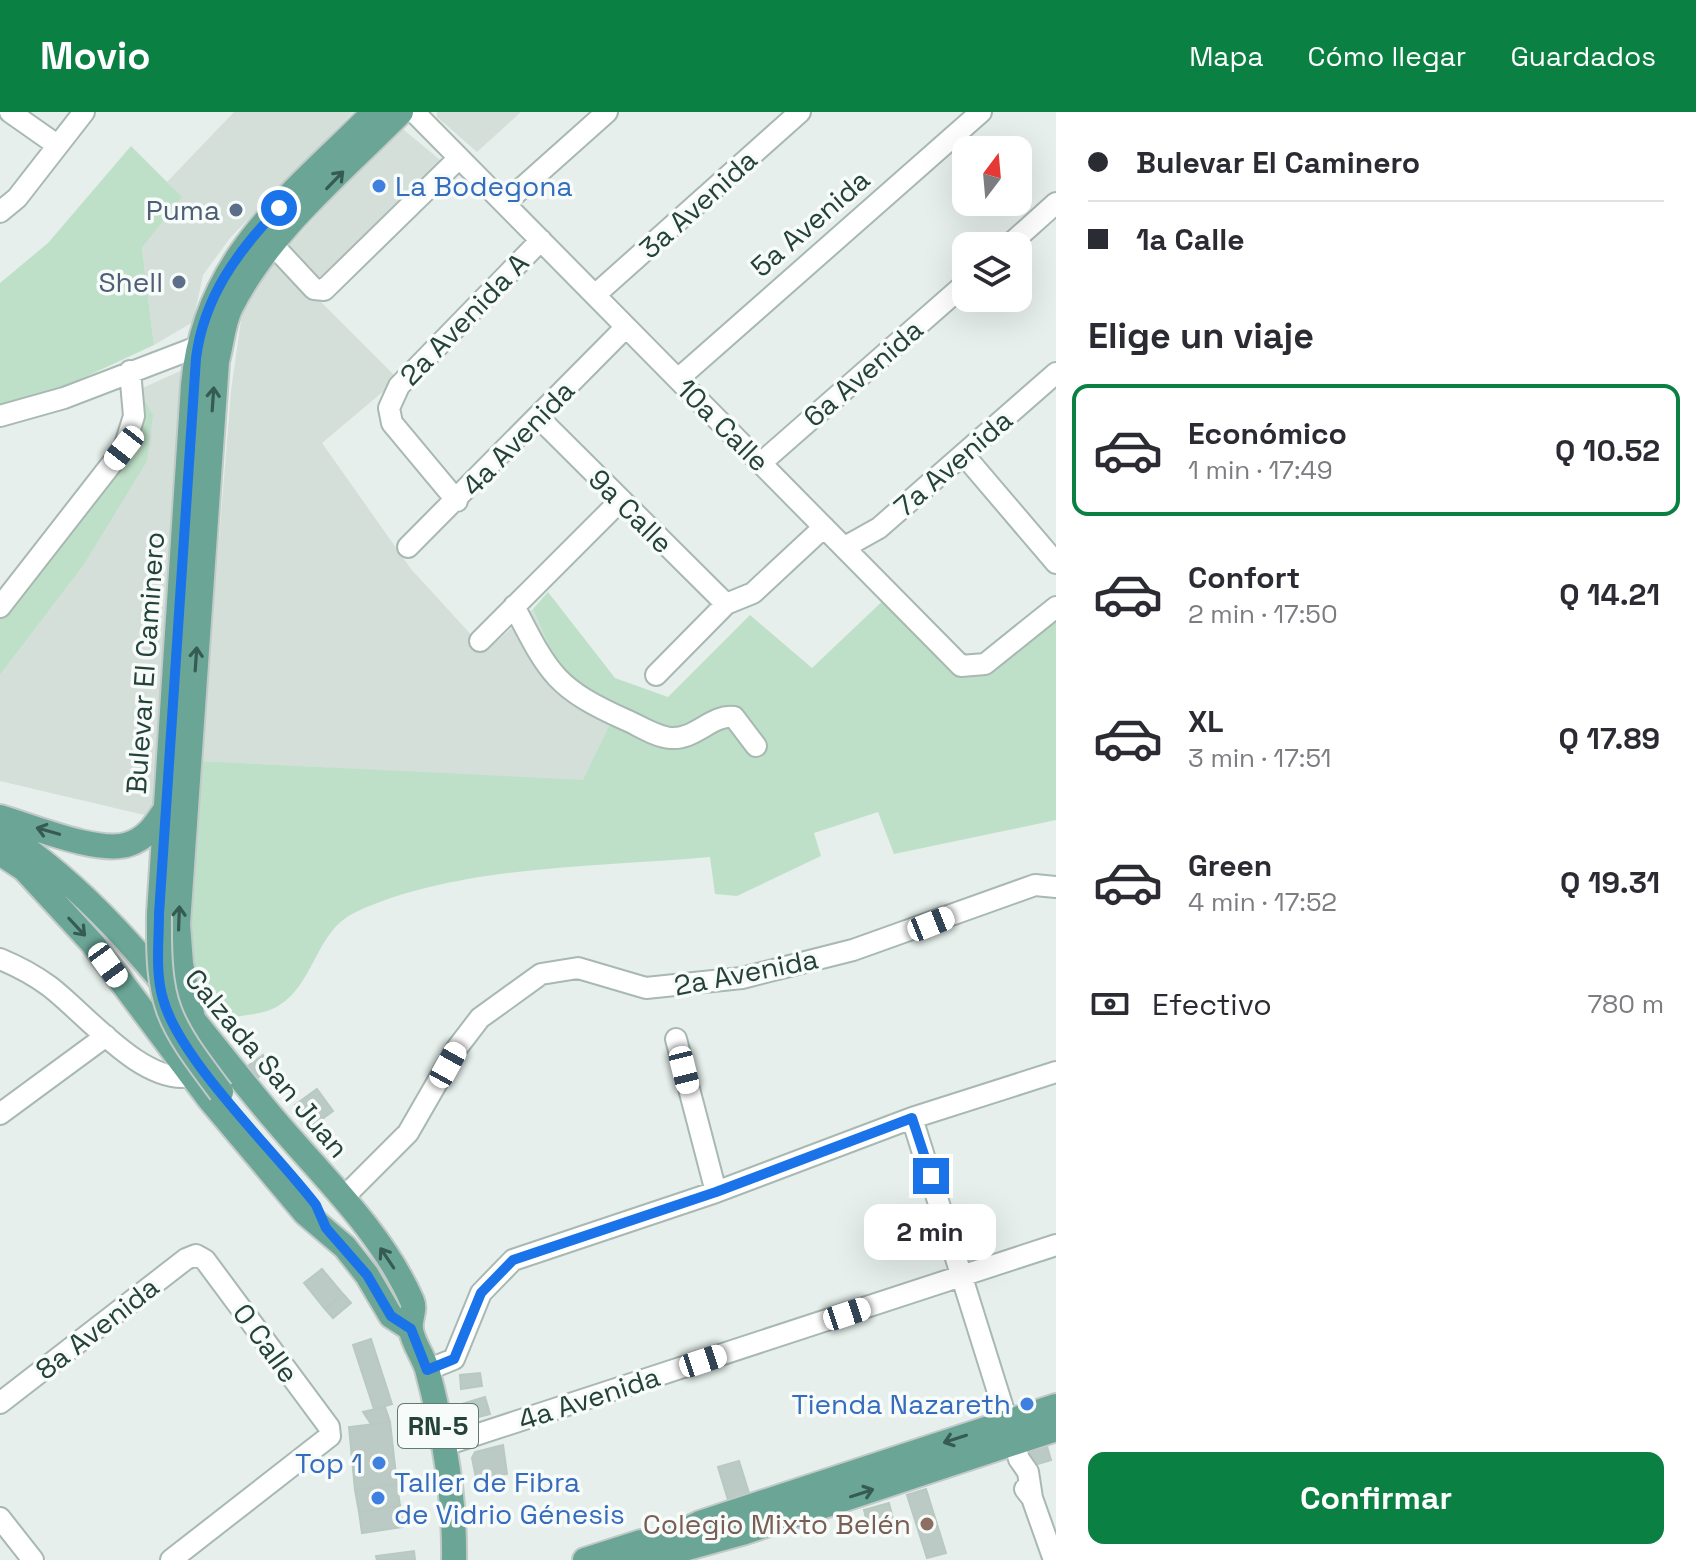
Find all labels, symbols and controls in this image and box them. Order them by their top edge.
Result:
text: Movio [40,32,150,80]
text: Mapa [1189,38,1264,74]
text: Cómo llegar [1308,38,1466,74]
text: Guardados [1510,38,1656,74]
north arrow [952,136,1032,216]
map controls [952,136,1032,312]
street label: 3a Avenida [632,142,764,266]
text: Bulevar El Caminero [1136,143,1420,182]
street label: 5a Avenida [743,161,877,285]
place label: La Bodegona [395,168,573,204]
one-way arrow [325,171,344,190]
marker: La Bodegona [370,177,388,195]
route start [261,190,297,226]
place label: Puma [146,192,220,228]
marker: Puma [227,201,245,219]
text: 1a Calle [1136,220,1244,259]
button: layers [952,232,1032,312]
street label: 2a Avenida A [392,245,536,393]
place label: Shell [98,264,163,300]
marker: Shell [170,273,188,291]
street label: 6a Avenida [796,311,930,435]
text: Elige un viaje [1088,313,1314,359]
street label: 10a Calle [669,371,777,479]
street label: 4a Avenida [454,373,582,503]
one-way arrow [206,386,221,413]
street label: 7a Avenida [886,402,1020,524]
icon: car [1092,414,1164,486]
text: Económico [1188,414,1347,453]
car [100,422,148,474]
text: Q 10.52 [1555,431,1660,470]
text: 1 min · 17:49 [1188,453,1333,487]
street label: 9a Calle [581,461,681,561]
street label: Bulevar El Caminero [118,531,172,795]
icon: car [1092,558,1164,630]
text: Confort [1188,558,1300,597]
text: Q 14.21 [1559,575,1660,614]
text: 2 min · 17:50 [1188,597,1338,631]
one-way arrow [189,646,204,673]
icon: car [1092,702,1164,774]
text: XL [1188,702,1224,741]
text: Q 17.89 [1558,719,1660,758]
text: 3 min · 17:51 [1188,741,1331,775]
one-way arrow [35,823,61,838]
icon: car [1092,846,1164,918]
text: Green [1188,846,1272,885]
text: Q 19.31 [1560,863,1660,902]
text: 4 min · 17:52 [1188,885,1337,919]
car [904,904,958,944]
one-way arrow [171,905,186,932]
one-way arrow [68,916,86,936]
car [84,939,132,991]
street label: 2a Avenida [671,940,821,1004]
street label: Calzada San Juan [177,961,357,1165]
icon: cash [1088,982,1132,1026]
text: Efectivo [1152,985,1272,1024]
text: 780 m [1588,987,1664,1021]
car [426,1038,470,1092]
car [667,1044,701,1096]
route end [913,1158,949,1194]
callout: 2 min [865,1204,997,1260]
text: 2 min [896,1215,964,1249]
one-way arrow [379,1248,396,1270]
street label: 8a Avenida [28,1269,166,1387]
car [820,1295,874,1333]
street label: 0 Calle [225,1296,307,1390]
car [676,1342,730,1380]
street label: 4a Avenida [514,1358,664,1438]
place label: Tienda Nazareth [791,1386,1011,1422]
marker: Tienda Nazareth [1018,1395,1036,1413]
road number: RN-5 [398,1404,478,1448]
one-way arrow [943,1432,968,1447]
place label: Top 1 [295,1445,363,1481]
button: Confirmar [1088,1452,1664,1544]
marker: Top 1 [370,1454,388,1472]
place label: Taller de Fibra de Vidrio Génesis [394,1464,625,1532]
one-way arrow [849,1485,874,1499]
marker: Taller de Fibra de Vidrio Génesis [369,1489,387,1507]
place label: Colegio Mixto Belén [643,1506,911,1542]
marker: Colegio Mixto Belén [918,1515,936,1533]

